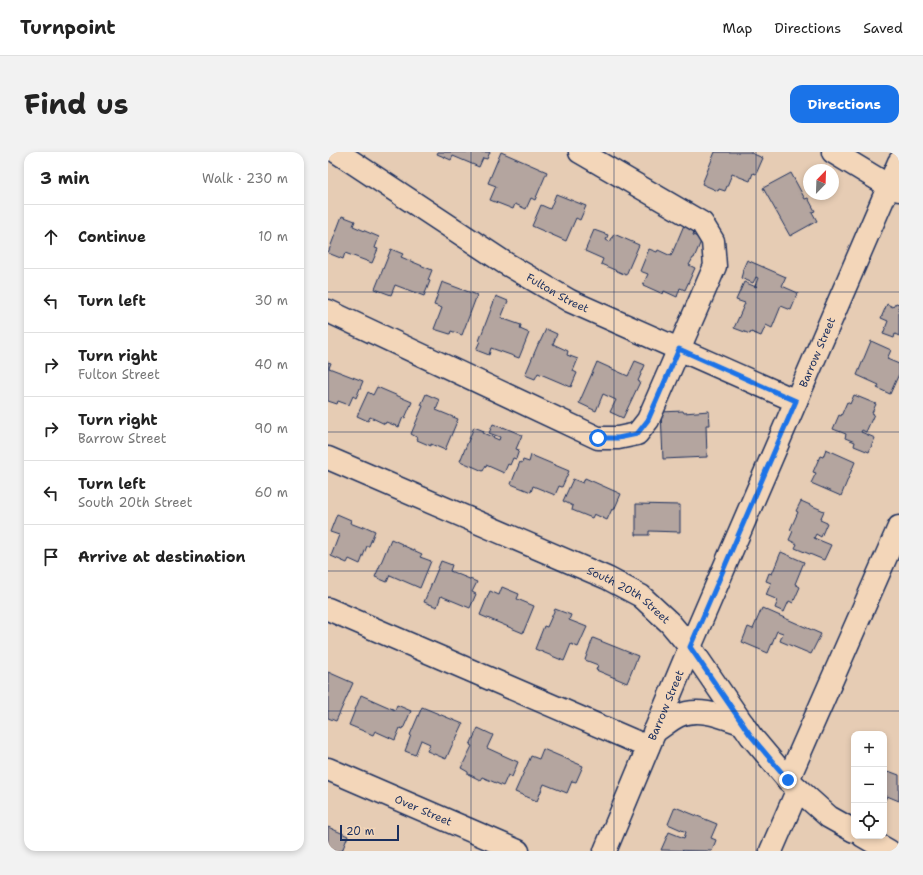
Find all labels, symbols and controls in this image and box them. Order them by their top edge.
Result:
text: Turnpoint [20,15,116,40]
text: Map [723,19,753,37]
text: Directions [775,19,841,37]
text: Saved [863,19,903,37]
text: Find us [24,85,129,123]
button: Directions [790,85,899,123]
north arrow [803,164,839,200]
text: 3 min [40,167,90,189]
text: Walk · 230 m [202,170,288,187]
icon: ahead [40,226,62,248]
text: Continue [78,227,146,247]
text: 10 m [258,228,288,245]
street label: Fulton Street [523,270,591,316]
icon: left [40,290,62,312]
text: Turn left [78,291,146,311]
text: 30 m [254,292,288,309]
street label: Barrow Street [796,315,839,390]
text: Turn right [78,346,158,366]
icon: right [40,354,62,376]
text: 40 m [254,356,288,373]
text: Fulton Street [78,366,160,383]
text: Turn right [78,410,158,430]
icon: right [40,418,62,440]
text: 90 m [254,420,288,437]
route start [589,429,607,447]
text: Barrow Street [78,430,166,447]
text: Turn left [78,474,146,494]
icon: left [40,482,62,504]
text: 60 m [255,484,288,501]
text: South 20th Street [78,494,192,511]
icon: arrive [40,546,62,568]
text: Arrive at destination [78,547,246,567]
street label: South 20th Street [584,563,673,627]
street label: Barrow Street [645,668,688,743]
map controls [851,731,887,839]
button: + [851,731,887,767]
button: − [851,767,887,803]
route end [779,771,797,789]
street label: Over Street [392,792,454,830]
button: locate [851,803,887,839]
scale bar [340,823,399,842]
text: 20 m [346,824,374,839]

